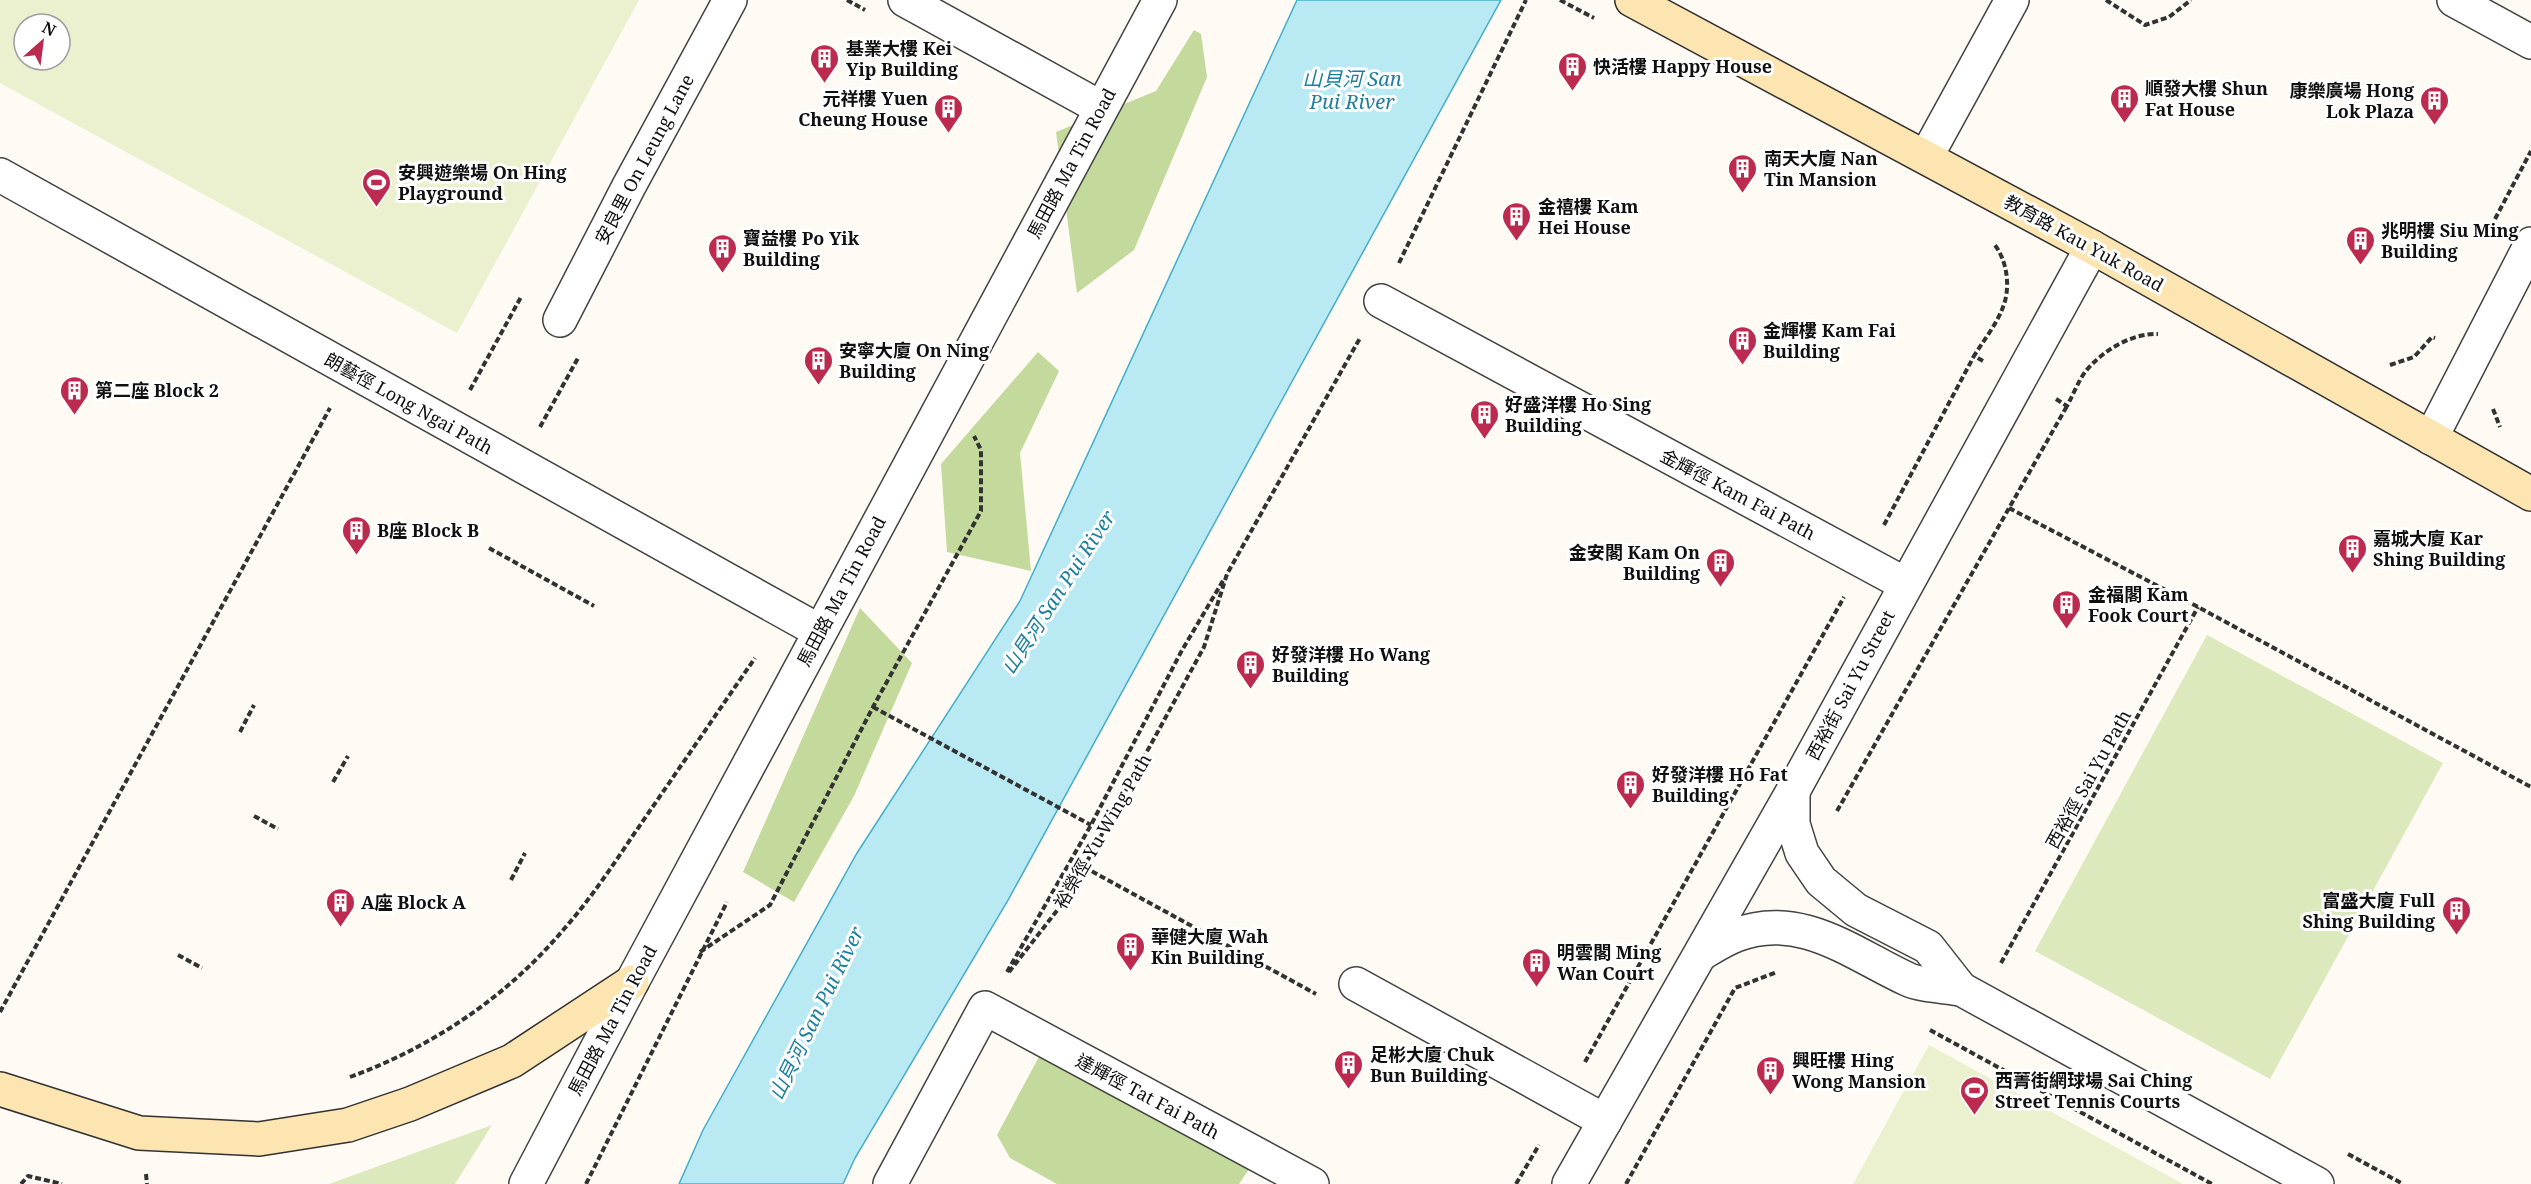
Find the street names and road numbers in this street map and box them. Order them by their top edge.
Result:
street label: 安良里 On Leung Lane [589,70,699,248]
street label: 馬田路 Ma Tin Road [1021,84,1121,242]
street label: 教育路 Kau Yuk Road [2000,189,2168,297]
street label: 朗藝徑 Long Ngai Path [321,347,497,459]
street label: 金輝徑 Kam Fai Path [1656,443,1820,545]
street label: 馬田路 Ma Tin Road [791,512,891,670]
street label: 西裕街 Sai Yu Street [1800,606,1900,764]
street label: 西裕徑 Sai Yu Path [2040,705,2136,853]
street label: 裕榮徑 Yu Wing Path [1048,749,1156,913]
street label: 馬田路 Ma Tin Road [562,941,662,1099]
street label: 達輝徑 Tat Fai Path [1072,1048,1224,1144]

